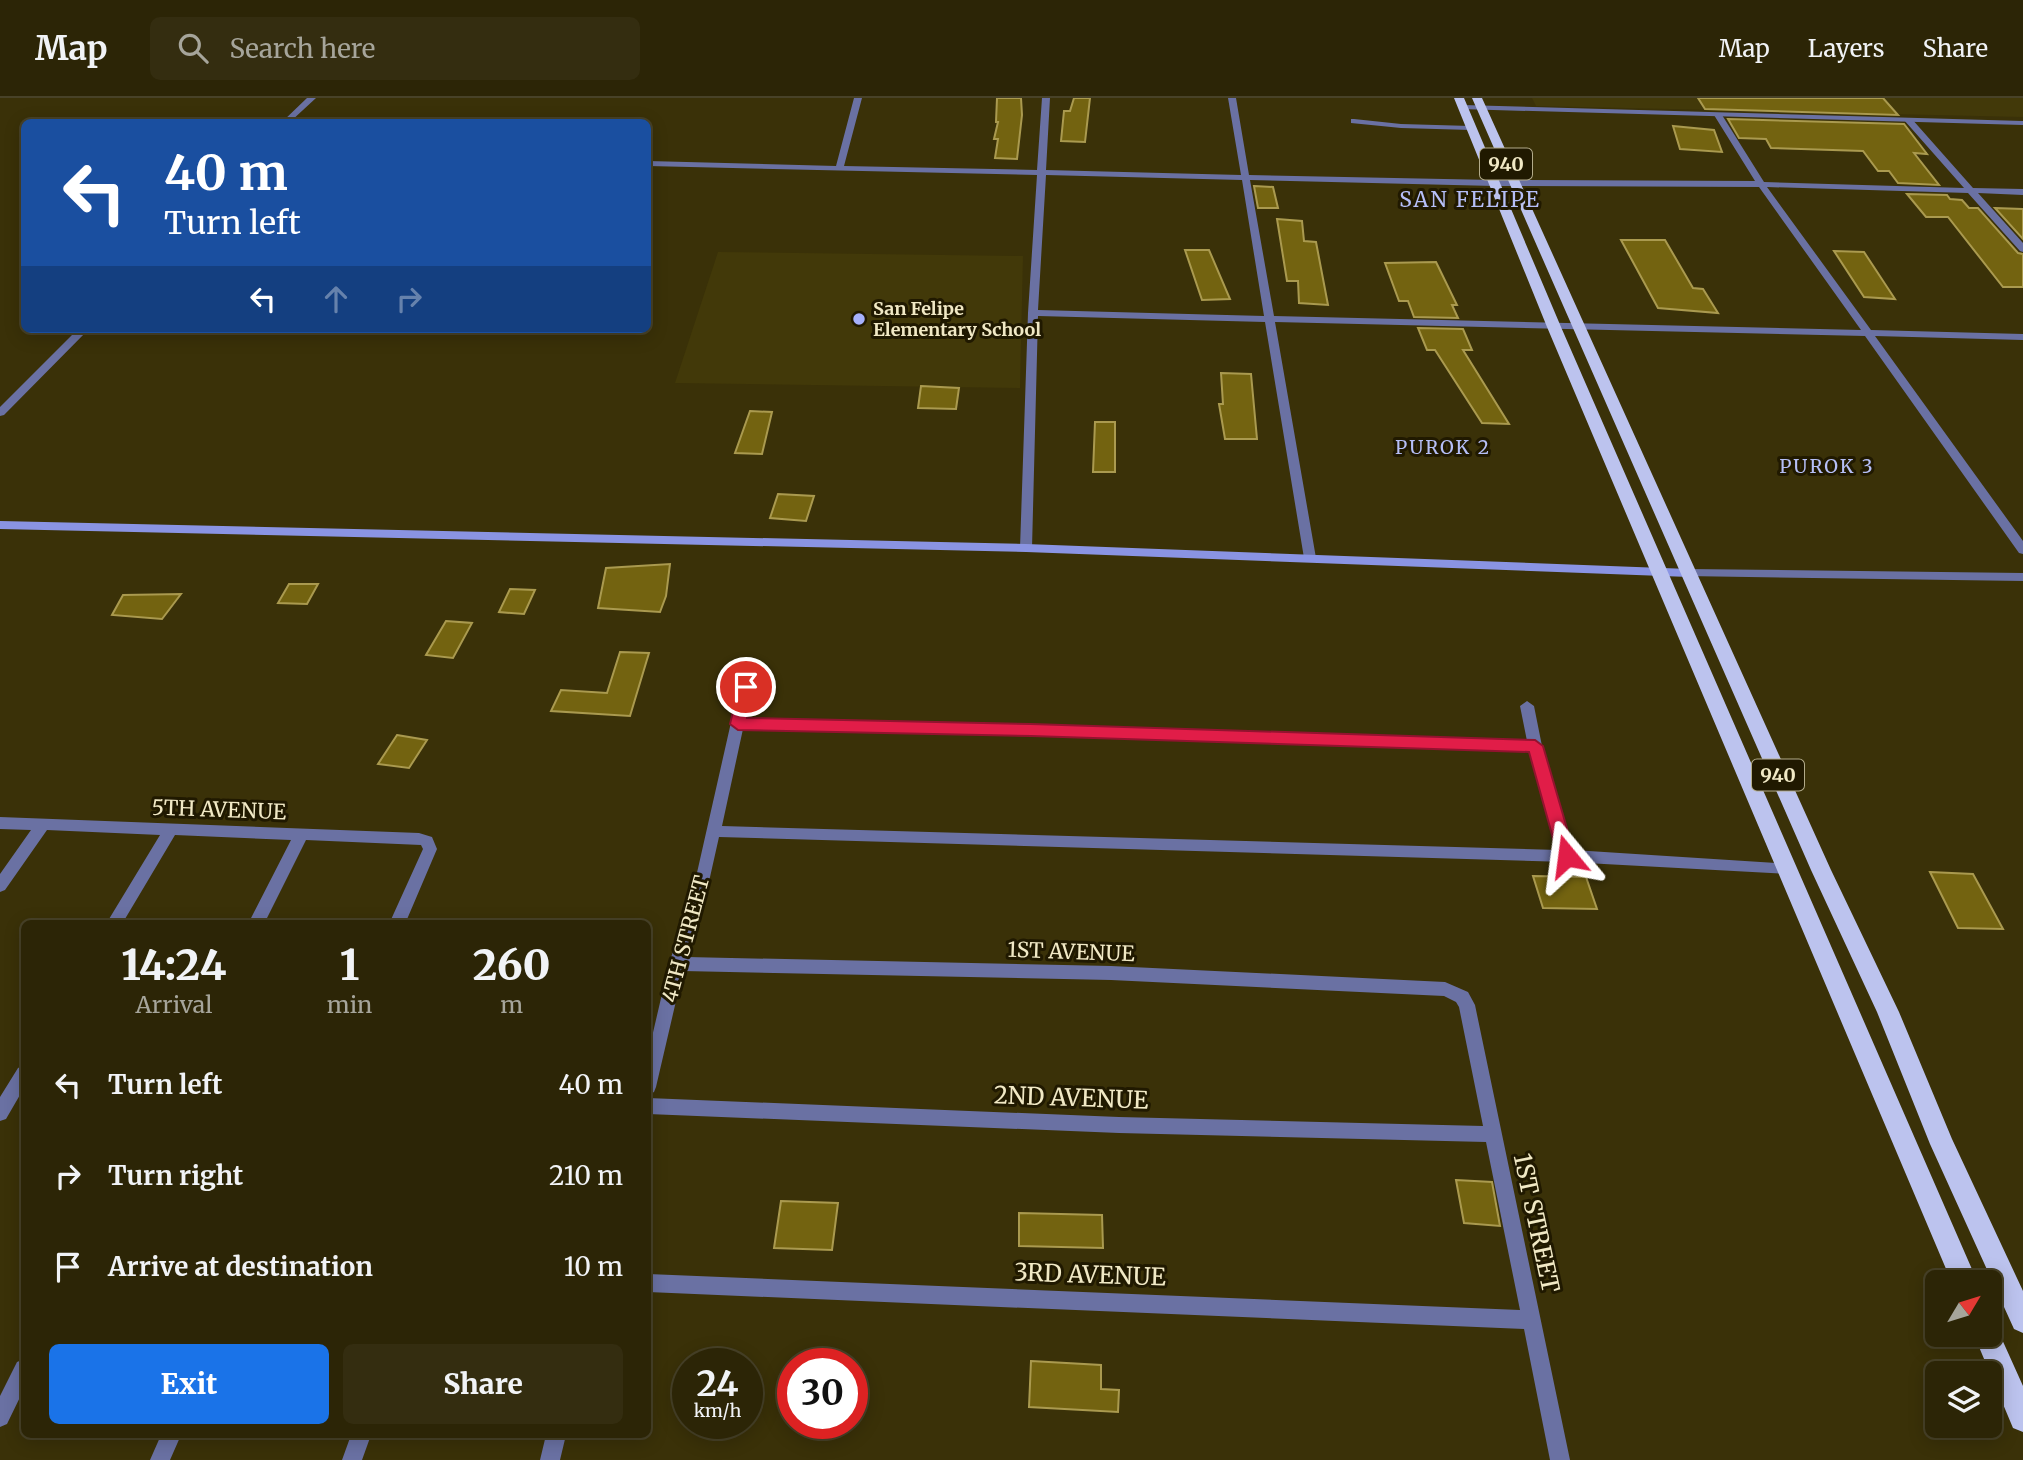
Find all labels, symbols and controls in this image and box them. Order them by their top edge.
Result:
search box [150,17,640,80]
text: Map [35,28,108,69]
icon: search [174,29,212,67]
text: Search here [230,32,375,65]
text: Map [1719,33,1770,64]
text: Layers [1808,33,1884,64]
text: Share [1922,33,1988,64]
text: 40 m [164,142,288,203]
icon: left [49,147,140,238]
road number: 940 [1480,148,1532,180]
district label: SAN FELIPE [1399,186,1541,213]
text: Turn left [164,203,301,243]
icon: left [244,280,282,318]
icon: ahead [317,280,355,318]
icon: right [390,280,428,318]
place label: San Felipe Elementary School [873,297,1041,341]
marker: San Felipe Elementary School [851,311,867,327]
district label: PUROK 2 [1395,435,1491,459]
district label: PUROK 3 [1779,454,1875,478]
pin [716,657,776,717]
icon: arrive [727,668,765,706]
road number: 940 [1752,760,1804,790]
street label: 5TH AVENUE [151,794,287,825]
position arrow [1530,819,1604,893]
street label: 4TH STREET [656,872,716,1005]
street label: 1ST AVENUE [1007,936,1136,967]
text: 14:24 [121,939,226,991]
text: 1 [340,939,359,991]
text: 260 [473,939,551,991]
text: Arrival [136,990,212,1019]
text: min [327,990,372,1019]
text: m [500,990,523,1019]
icon: left [49,1066,87,1104]
text: Turn left [108,1068,222,1101]
text: 40 m [559,1068,623,1101]
street label: 2ND AVENUE [993,1079,1150,1116]
street label: 1ST STREET [1507,1151,1566,1295]
icon: right [49,1157,87,1195]
text: Turn right [108,1159,243,1192]
text: 210 m [549,1159,623,1192]
icon: arrive [49,1248,87,1286]
text: Arrive at destination [108,1250,373,1283]
text: 10 m [564,1250,623,1283]
street label: 3RD AVENUE [1014,1256,1167,1293]
north arrow [1925,1270,2002,1348]
map controls [1925,1270,2002,1438]
button: Exit [49,1344,329,1424]
button: Share [343,1344,623,1424]
speed limit sign: 30 [777,1348,868,1439]
button: layers [1925,1361,2002,1438]
text: 24 [696,1362,739,1406]
text: km/h [694,1399,741,1422]

